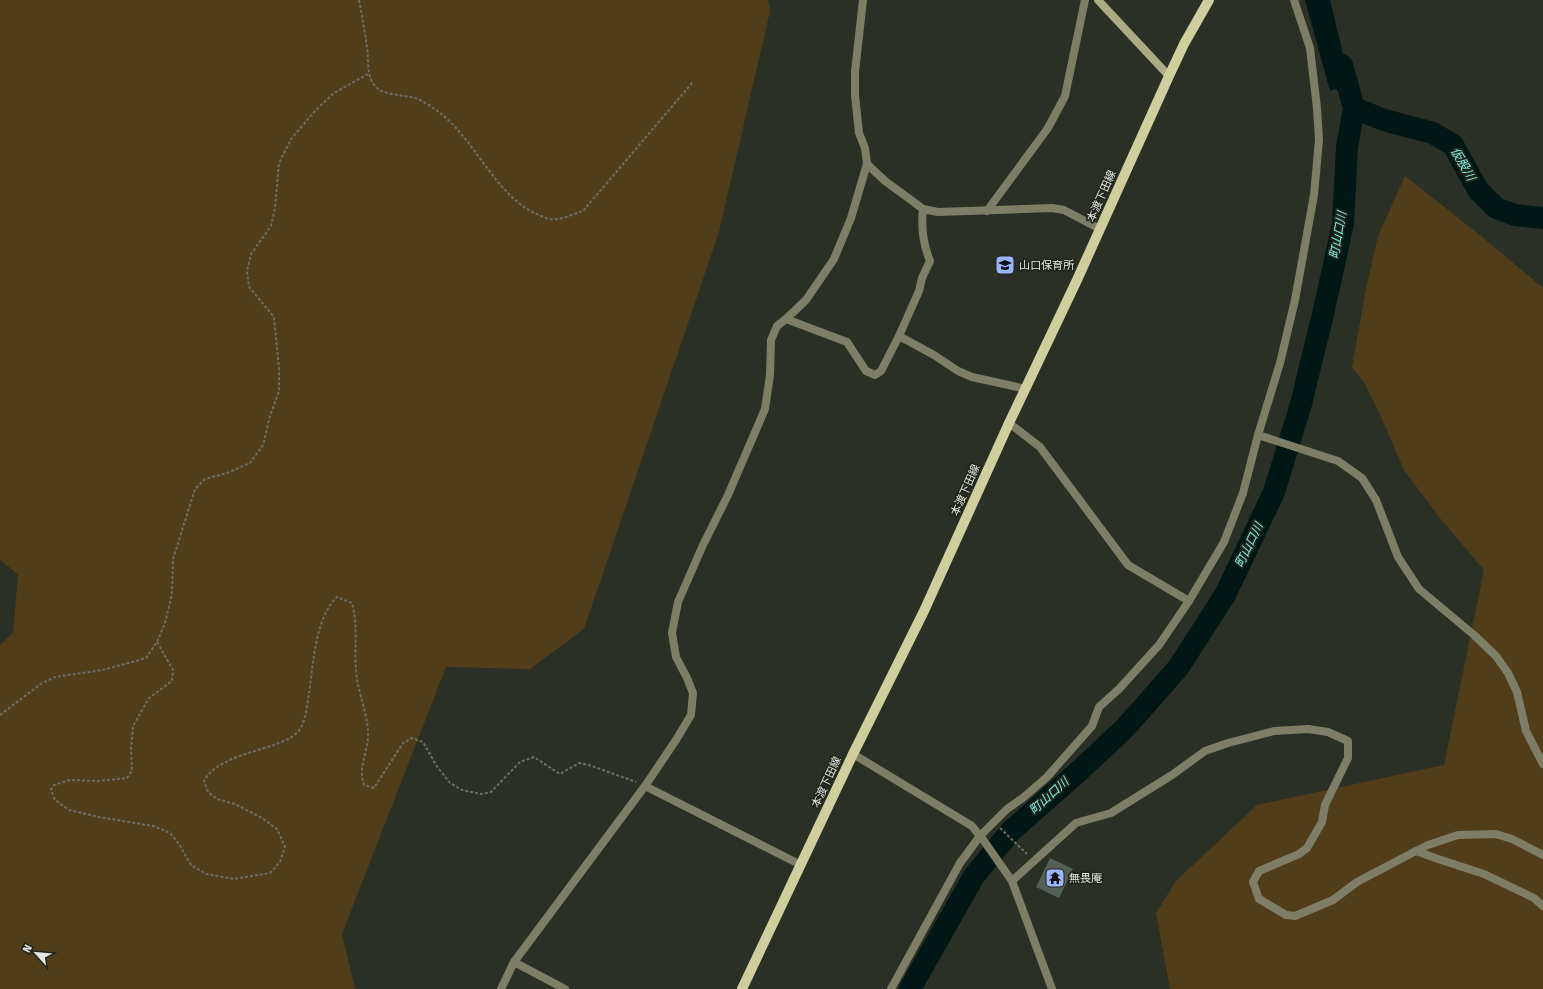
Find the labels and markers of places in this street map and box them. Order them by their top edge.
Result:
school or university icon: 山口保育所 [994,254,1016,276]
place label: 山口保育所 [1019,259,1075,272]
temple icon: 無畏庵 [1044,867,1066,889]
place label: 無畏庵 [1069,872,1102,885]

